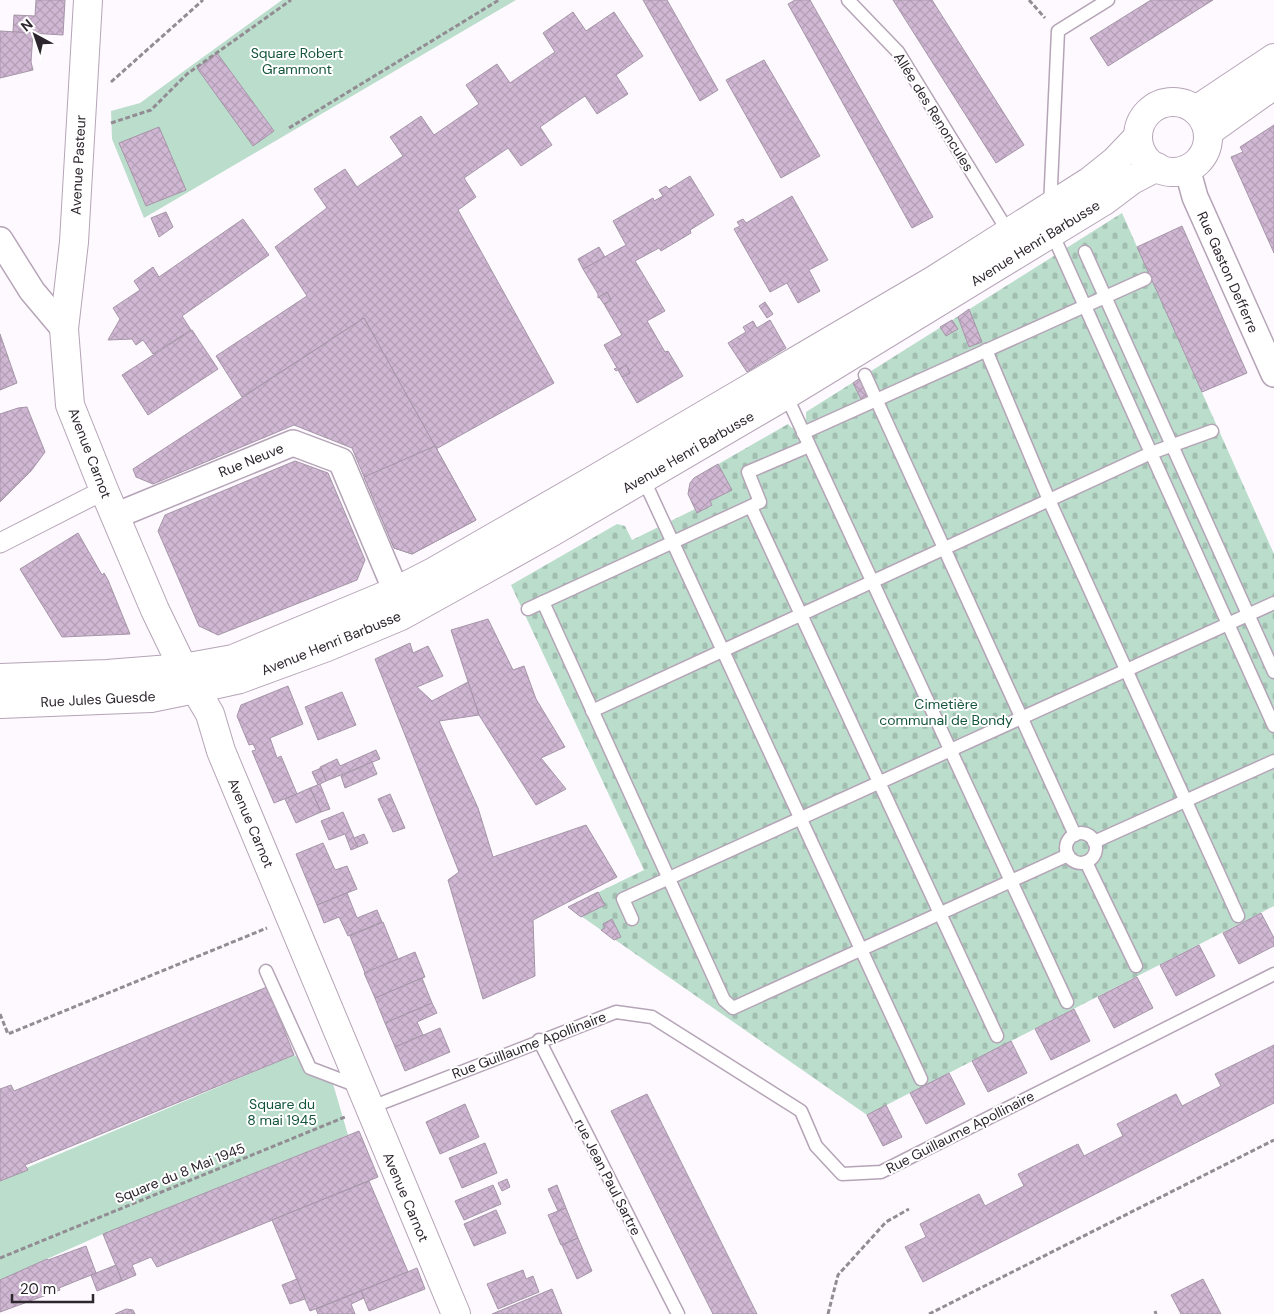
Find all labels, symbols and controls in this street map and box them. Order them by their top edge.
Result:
north arrow [10,10,60,60]
text: N [17,15,36,35]
park label: Square Robert Grammont [251,44,343,78]
street label: Allée des Renoncules [890,49,978,175]
street label: Avenue Pasteur [66,115,90,215]
street label: Avenue Henri Barbusse [967,196,1103,290]
street label: Rue Gaston Defferre [1193,208,1263,336]
street label: Avenue Carnot [64,405,116,501]
street label: Avenue Henri Barbusse [619,407,757,497]
street label: Rue Neuve [216,439,286,481]
street label: Avenue Henri Barbusse [258,607,404,679]
street label: Rue Jules Guesde [40,687,156,711]
park label: Cimetière communal de Bondy [879,695,1013,729]
street label: Avenue Carnot [224,775,278,871]
street label: Rue Guillaume Apollinaire [449,1007,609,1083]
street label: Rue Guillaume Apollinaire [883,1087,1037,1177]
park label: Square du 8 mai 1945 [247,1095,317,1129]
street label: rue Jean Paul Sartre [571,1116,645,1238]
street label: Square du 8 Mai 1945 [112,1139,248,1207]
street label: Avenue Carnot [379,1149,433,1245]
scale bar [12,1272,94,1304]
text: 20 m [20,1279,56,1299]

